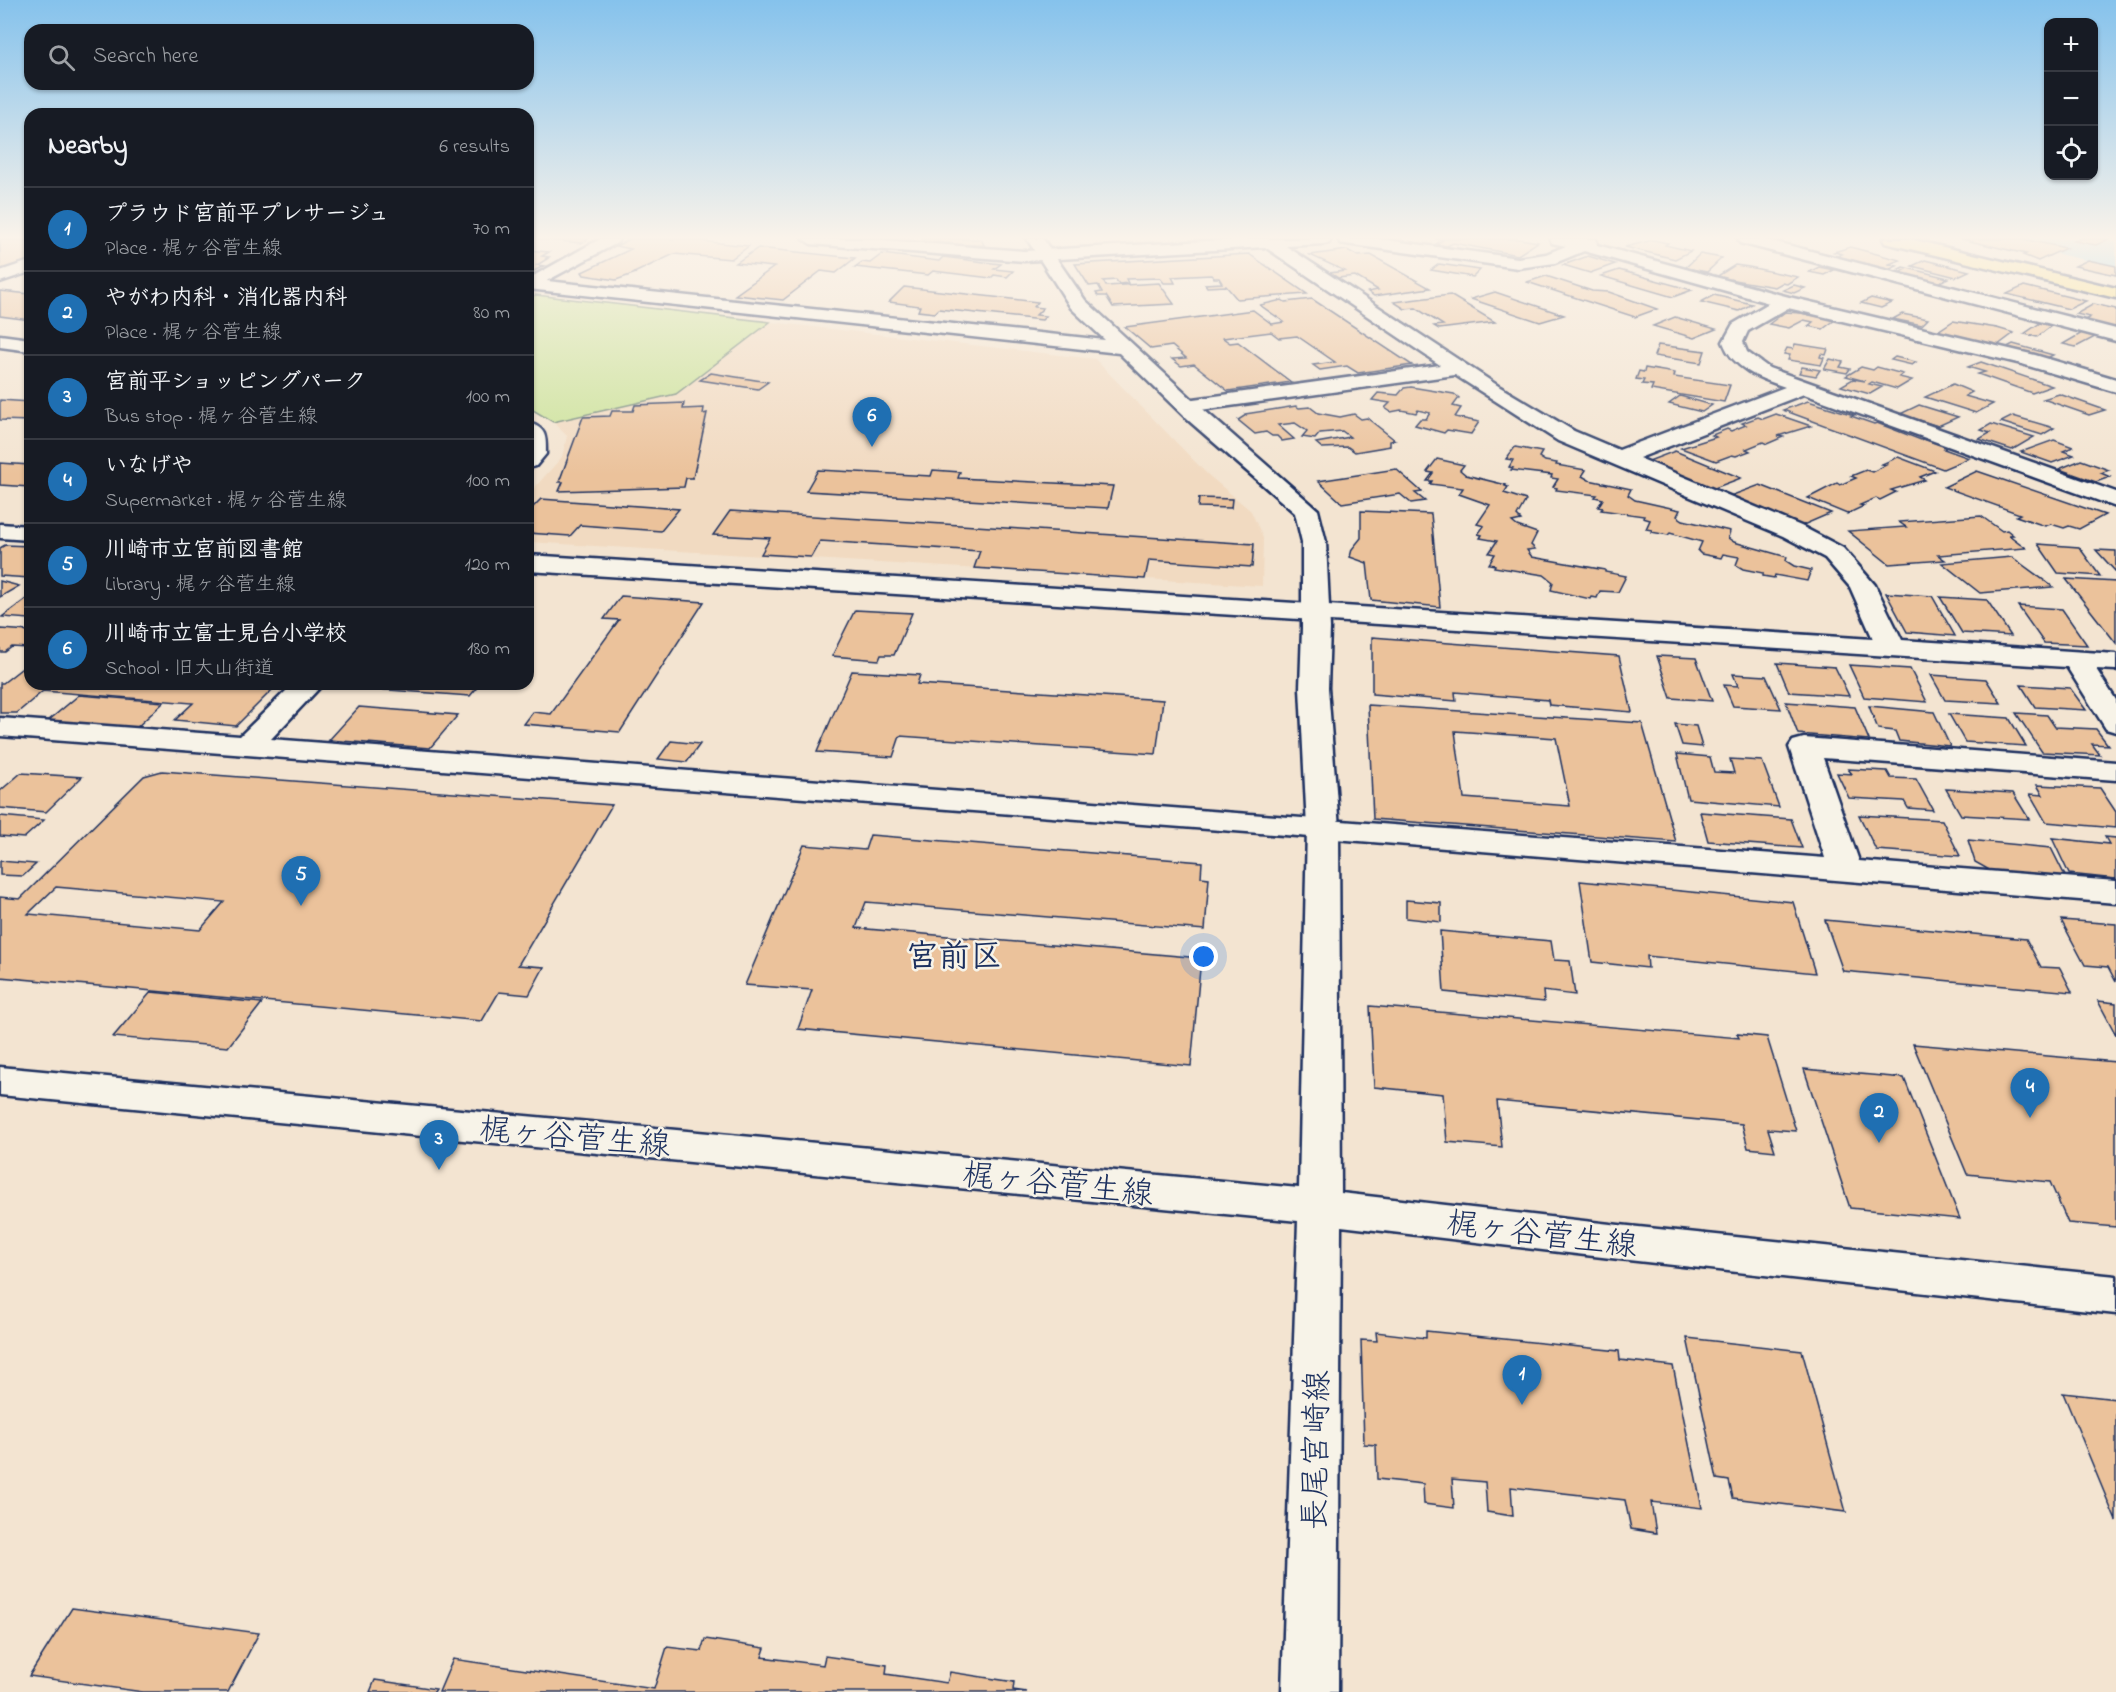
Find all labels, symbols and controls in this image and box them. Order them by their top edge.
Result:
map controls [2044,18,2098,180]
button: + [2044,18,2098,72]
search box [24,24,534,90]
icon: search [45,41,78,74]
text: Search here [93,41,198,73]
button: − [2044,72,2098,126]
button: locate [2044,126,2098,180]
text: Nearby [48,128,127,166]
text: 6 results [439,133,510,162]
text: プラウド宮前平プレサージュ [105,199,390,231]
text: 1 [64,215,71,244]
text: 70 m [473,215,510,244]
text: Place · 梶ヶ谷菅生線 [105,235,282,264]
text: やがわ内科・消化器内科 [105,283,347,315]
text: 2 [63,299,72,328]
text: 80 m [473,299,510,328]
text: Place · 梶ヶ谷菅生線 [105,319,282,348]
text: 宮前平ショッピングパーク [105,367,366,399]
text: 3 [63,383,72,412]
text: 100 m [466,383,510,412]
pin: 6 [852,398,892,447]
text: Bus stop · 梶ヶ谷菅生線 [105,403,317,432]
text: いなげや [105,451,193,483]
text: 4 [63,467,72,496]
text: 100 m [466,467,510,496]
text: Supermarket · 梶ヶ谷菅生線 [105,487,346,516]
text: 川崎市立宮前図書館 [105,535,303,567]
text: 5 [62,551,73,580]
text: 120 m [465,551,510,580]
text: Library · 梶ヶ谷菅生線 [105,571,295,600]
text: 川崎市立富士見台小学校 [105,619,347,651]
text: 6 [63,635,72,664]
text: 180 m [467,635,510,664]
text: School · 旧大山街道 [105,655,274,684]
pin: 5 [282,856,320,906]
district label: 宮前区 [906,935,1002,982]
your location [1189,942,1218,971]
pin: 4 [2010,1068,2050,1118]
pin: 2 [1860,1094,1898,1143]
street label: 梶ヶ谷菅生線 [477,1108,672,1171]
pin: 3 [420,1120,458,1170]
street label: 梶ヶ谷菅生線 [960,1153,1156,1220]
street label: 梶ヶ谷菅生線 [1443,1201,1640,1271]
pin: 1 [1502,1356,1541,1405]
street label: 長尾宮崎線 [1294,1370,1343,1530]

